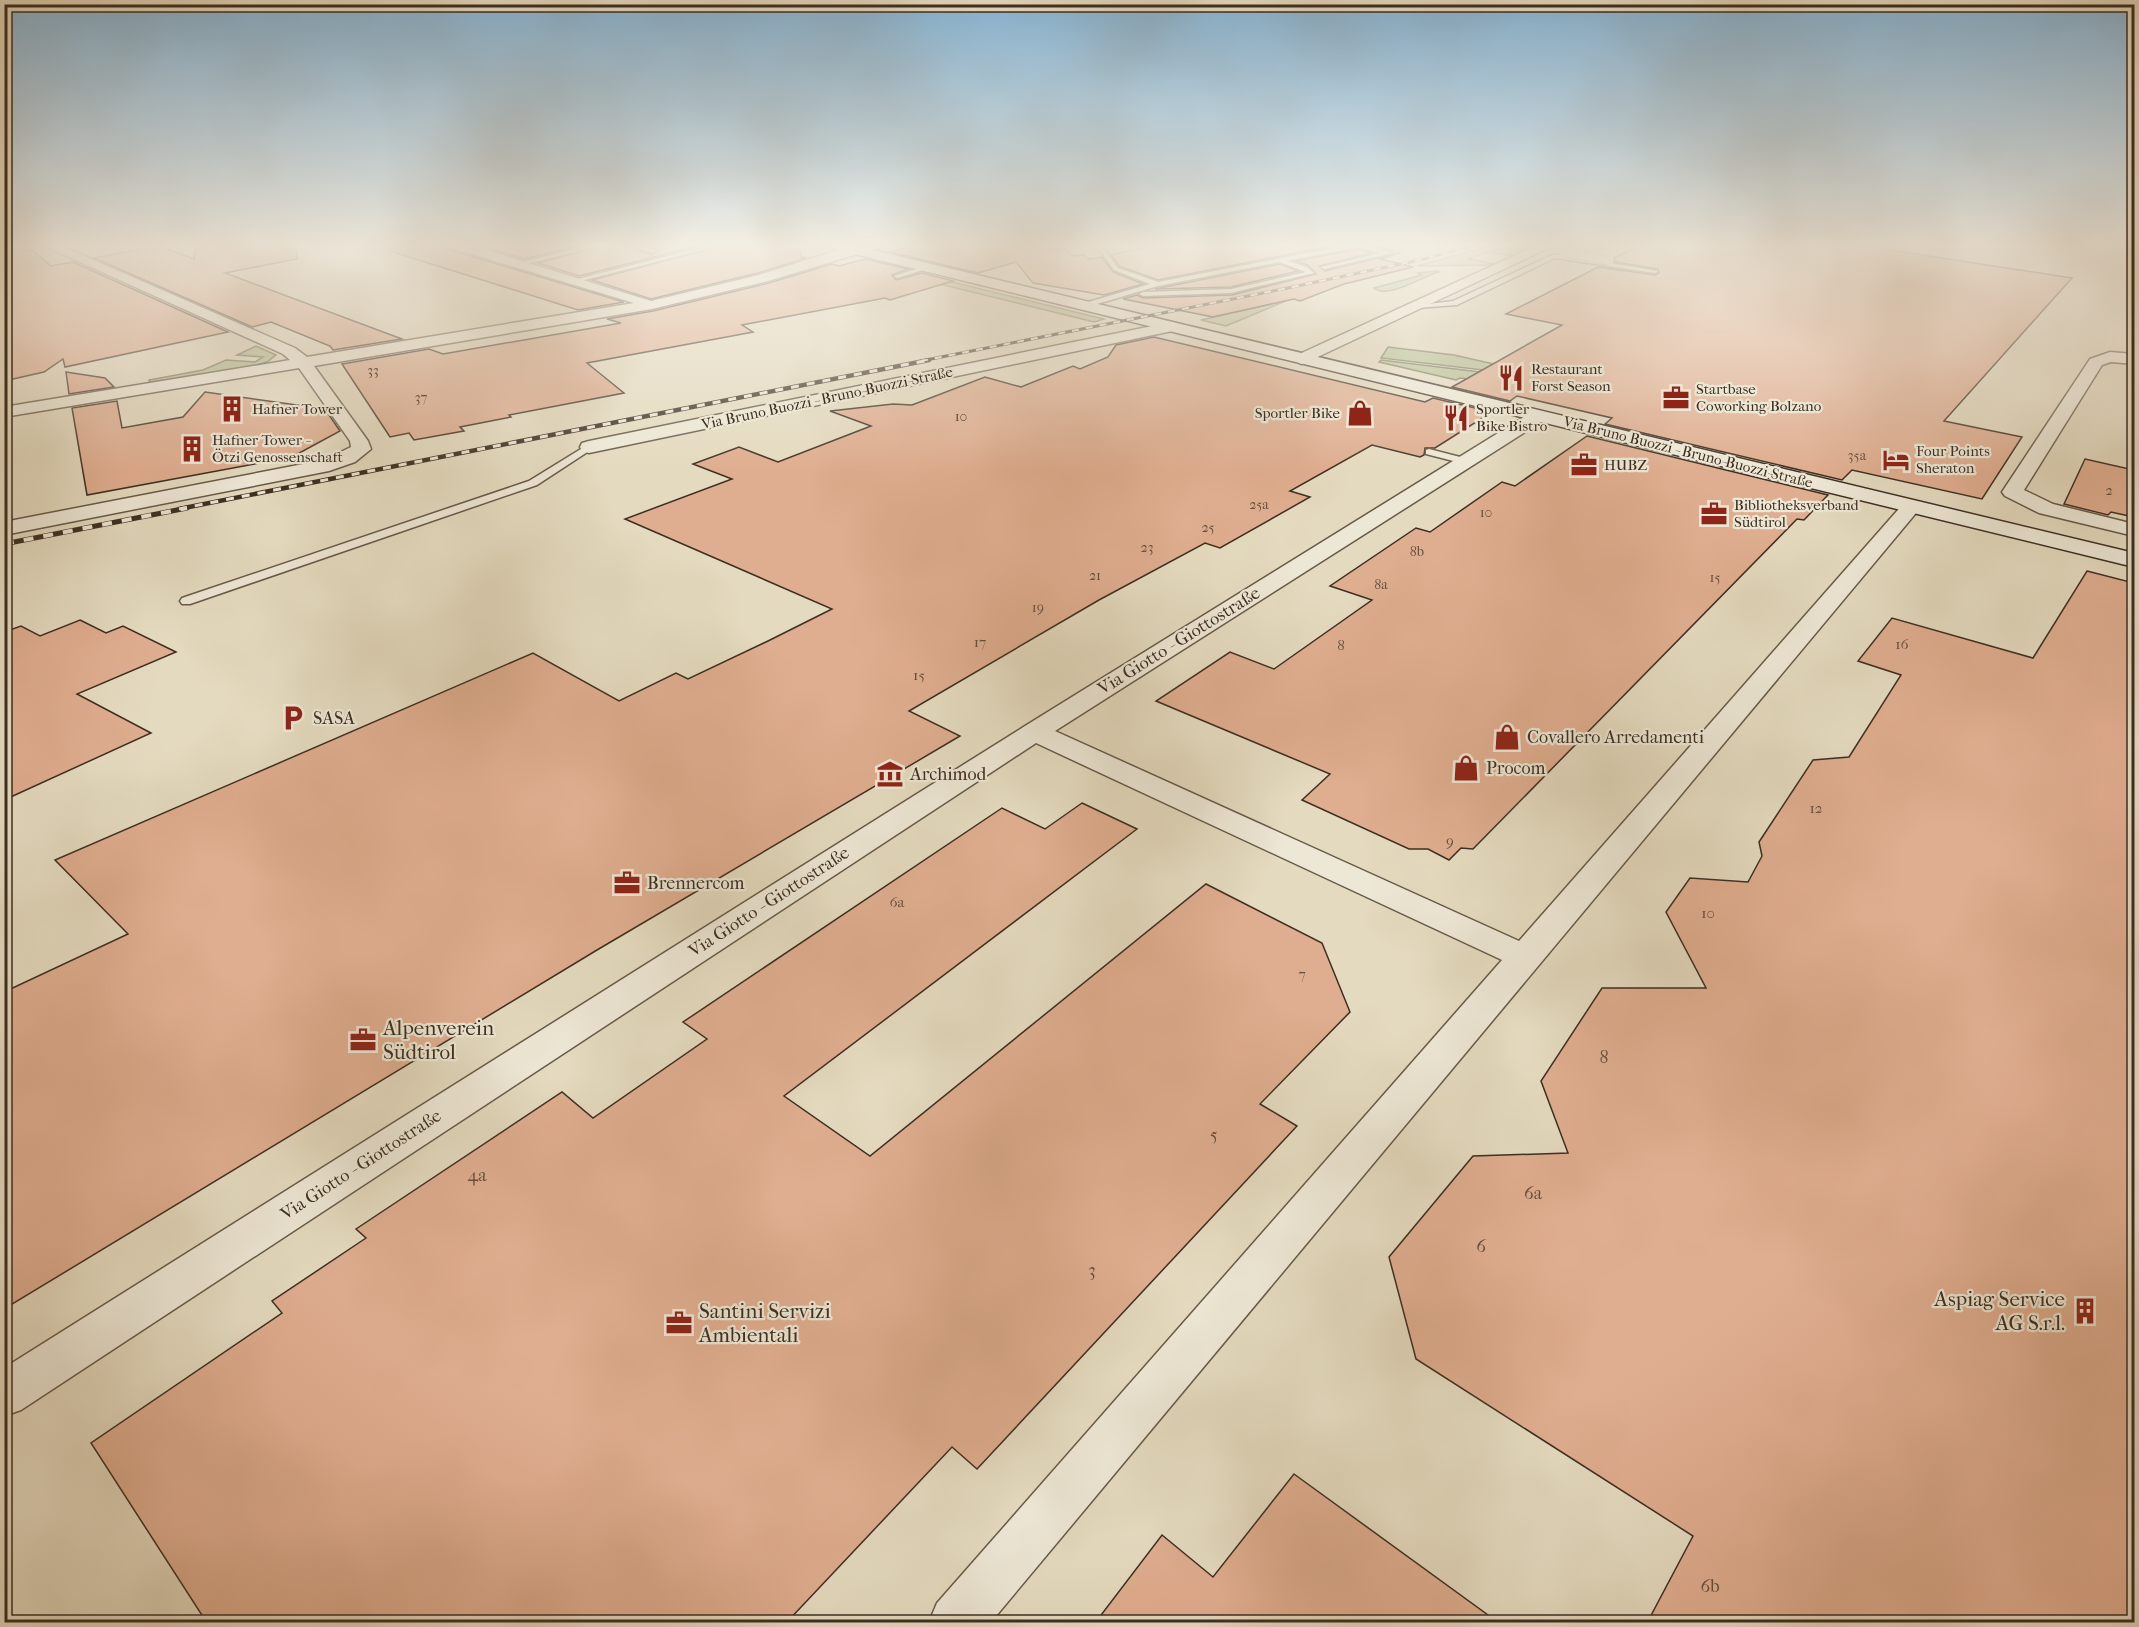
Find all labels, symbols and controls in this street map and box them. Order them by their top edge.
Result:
place label: Restaurant Forst Season [1531,360,1611,395]
house number: 33 [367,362,379,379]
street label: Via Bruno Buozzi - Bruno-Buozzi-Straße [699,362,955,434]
restaurant icon: Restaurant Forst Season [1496,363,1526,393]
place label: Startbase Coworking Bolzano [1696,380,1822,415]
office icon: Startbase Coworking Bolzano [1661,383,1691,413]
house number: 37 [415,389,427,406]
building icon: Hafner Tower [217,394,247,424]
shop icon: Sportler Bike [1345,398,1375,428]
place label: Hafner Tower [252,400,343,418]
place label: Sportler Bike Bistro [1476,400,1548,435]
restaurant icon: Sportler Bike Bistro [1441,403,1471,433]
place label: Sportler Bike [1255,404,1341,422]
house number: 10 [955,408,967,425]
street label: Via Bruno Buozzi - Bruno-Buozzi-Straße [1560,412,1815,492]
place label: Hafner Tower - Ötzi Genossenschaft [212,431,343,466]
building icon: Hafner Tower - Ötzi Genossenschaft [177,434,207,464]
place label: Four Points Sheraton [1916,442,1990,477]
hotel icon: Four Points Sheraton [1881,445,1911,475]
house number: 35a [1848,447,1867,464]
office icon: HUBZ [1569,450,1599,480]
place label: HUBZ [1604,456,1647,474]
house number: 2 [2105,482,2113,499]
house number: 25a [1249,496,1269,513]
place label: Bibliotheksverband Südtirol [1734,496,1860,531]
office icon: Bibliotheksverband Südtirol [1699,499,1729,529]
house number: 10 [1480,504,1492,521]
house number: 25 [1201,519,1215,536]
house number: 23 [1141,539,1153,556]
house number: 8b [1410,543,1424,560]
house number: 21 [1089,567,1101,584]
house number: 15 [1710,569,1721,586]
house number: 8a [1374,576,1388,593]
street label: Via Giotto - Giottostraße [1093,582,1264,700]
house number: 19 [1032,599,1044,616]
house number: 17 [974,633,986,651]
house number: 16 [1895,635,1910,653]
house number: 8 [1337,636,1345,654]
house number: 15 [913,666,925,684]
parking icon: SASA [278,703,308,733]
place label: SASA [313,708,355,729]
shop icon: Covallero Arredamenti [1492,722,1522,752]
place label: Covallero Arredamenti [1527,727,1705,748]
shop icon: Procom [1451,753,1481,783]
place label: Procom [1486,758,1546,779]
museum icon: Archimod [875,759,905,789]
place label: Archimod [909,764,987,785]
house number: 12 [1809,799,1823,817]
house number: 9 [1446,832,1454,850]
street label: Via Giotto - Giottostraße [684,842,853,962]
office icon: Brennercom [612,868,642,898]
place label: Brennercom [647,873,744,894]
house number: 6a [889,893,906,911]
house number: 10 [1701,904,1715,922]
house number: 7 [1298,965,1306,983]
place label: Alpenverein Südtirol [382,1016,494,1064]
office icon: Alpenverein Südtirol [348,1025,378,1055]
house number: 8 [1599,1047,1609,1068]
street label: Via Giotto - Giottostraße [276,1105,445,1225]
house number: 5 [1210,1125,1218,1146]
house number: 4a [468,1165,487,1186]
house number: 6a [1524,1183,1543,1204]
house number: 6 [1476,1236,1486,1257]
house number: 3 [1088,1260,1096,1281]
place label: Aspiag Service AG S.r.l. [1933,1287,2065,1335]
building icon: Aspiag Service AG S.r.l. [2070,1296,2100,1326]
place label: Santini Servizi Ambientali [698,1299,831,1347]
office icon: Santini Servizi Ambientali [664,1308,694,1338]
house number: 6b [1700,1576,1720,1597]

